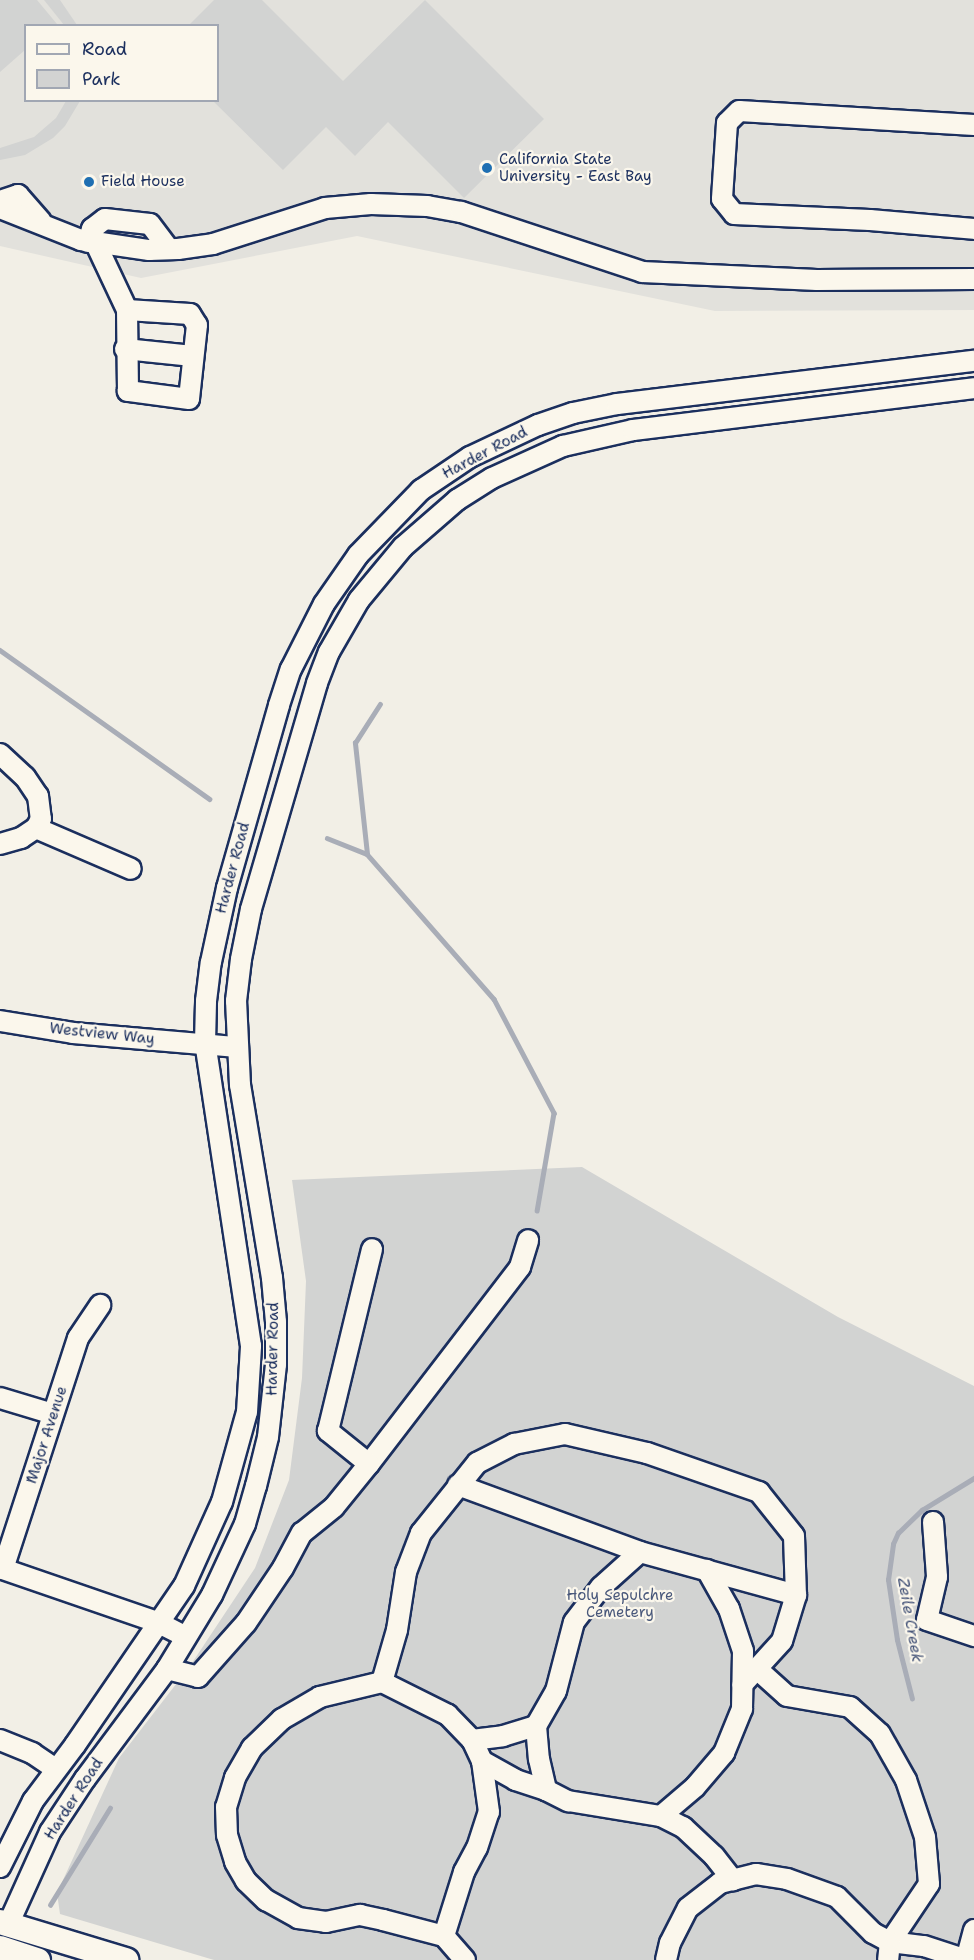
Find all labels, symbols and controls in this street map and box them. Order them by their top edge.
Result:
legend [24,24,219,102]
text: Road [82,37,127,61]
text: Park [82,67,121,91]
place label: California State University - East Bay [499,150,652,185]
marker: California State University - East Bay [480,161,494,175]
place label: Field House [101,173,185,191]
marker: Field House [82,175,96,189]
street label: Harder Road [439,423,531,483]
street label: Harder Road [212,820,254,916]
street label: Westview Way [49,1020,155,1048]
street label: Harder Road [263,1302,283,1396]
street label: Major Avenue [23,1384,71,1486]
water label: Zeile Creek [893,1576,927,1664]
park label: Holy Sepulchre Cemetery [566,1586,674,1621]
street label: Harder Road [41,1755,107,1843]

